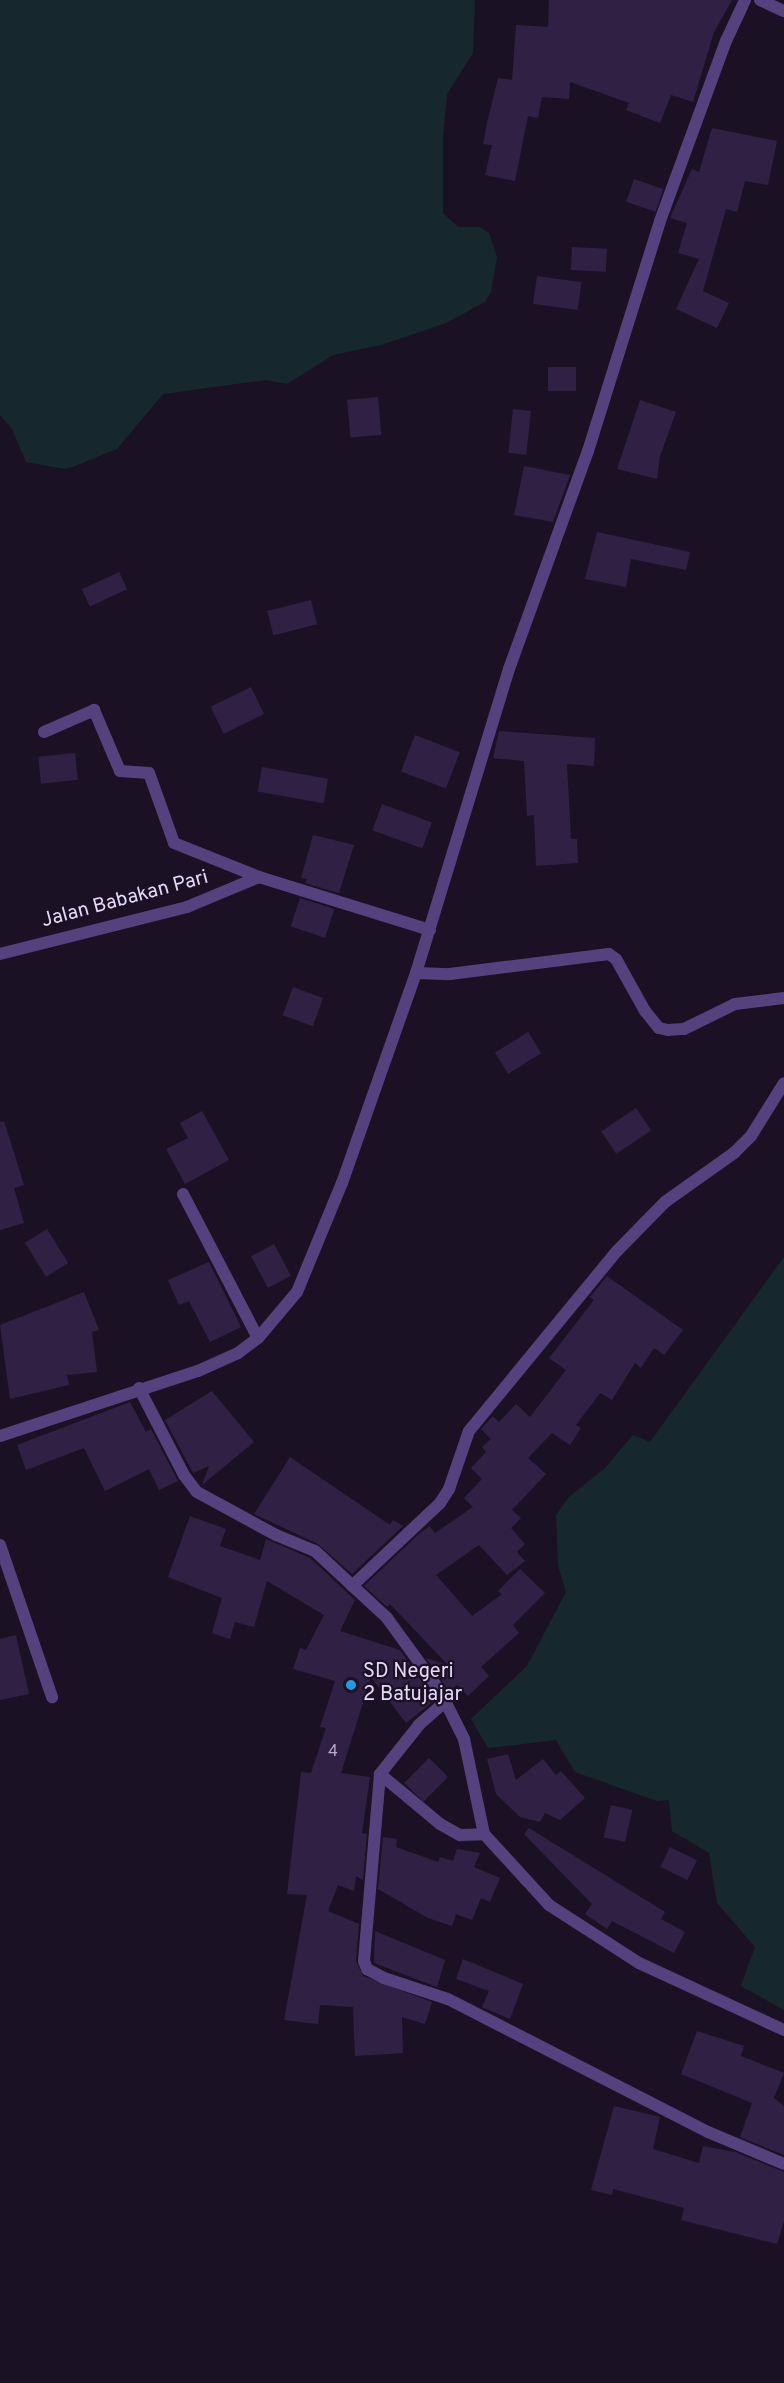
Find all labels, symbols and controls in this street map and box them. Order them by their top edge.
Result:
street label: Jalan Babakan Pari [39,866,211,934]
place label: SD Negeri 2 Batujajar [363,1661,462,1708]
marker: SD Negeri 2 Batujajar [344,1678,358,1692]
house number: 4 [328,1742,338,1762]

